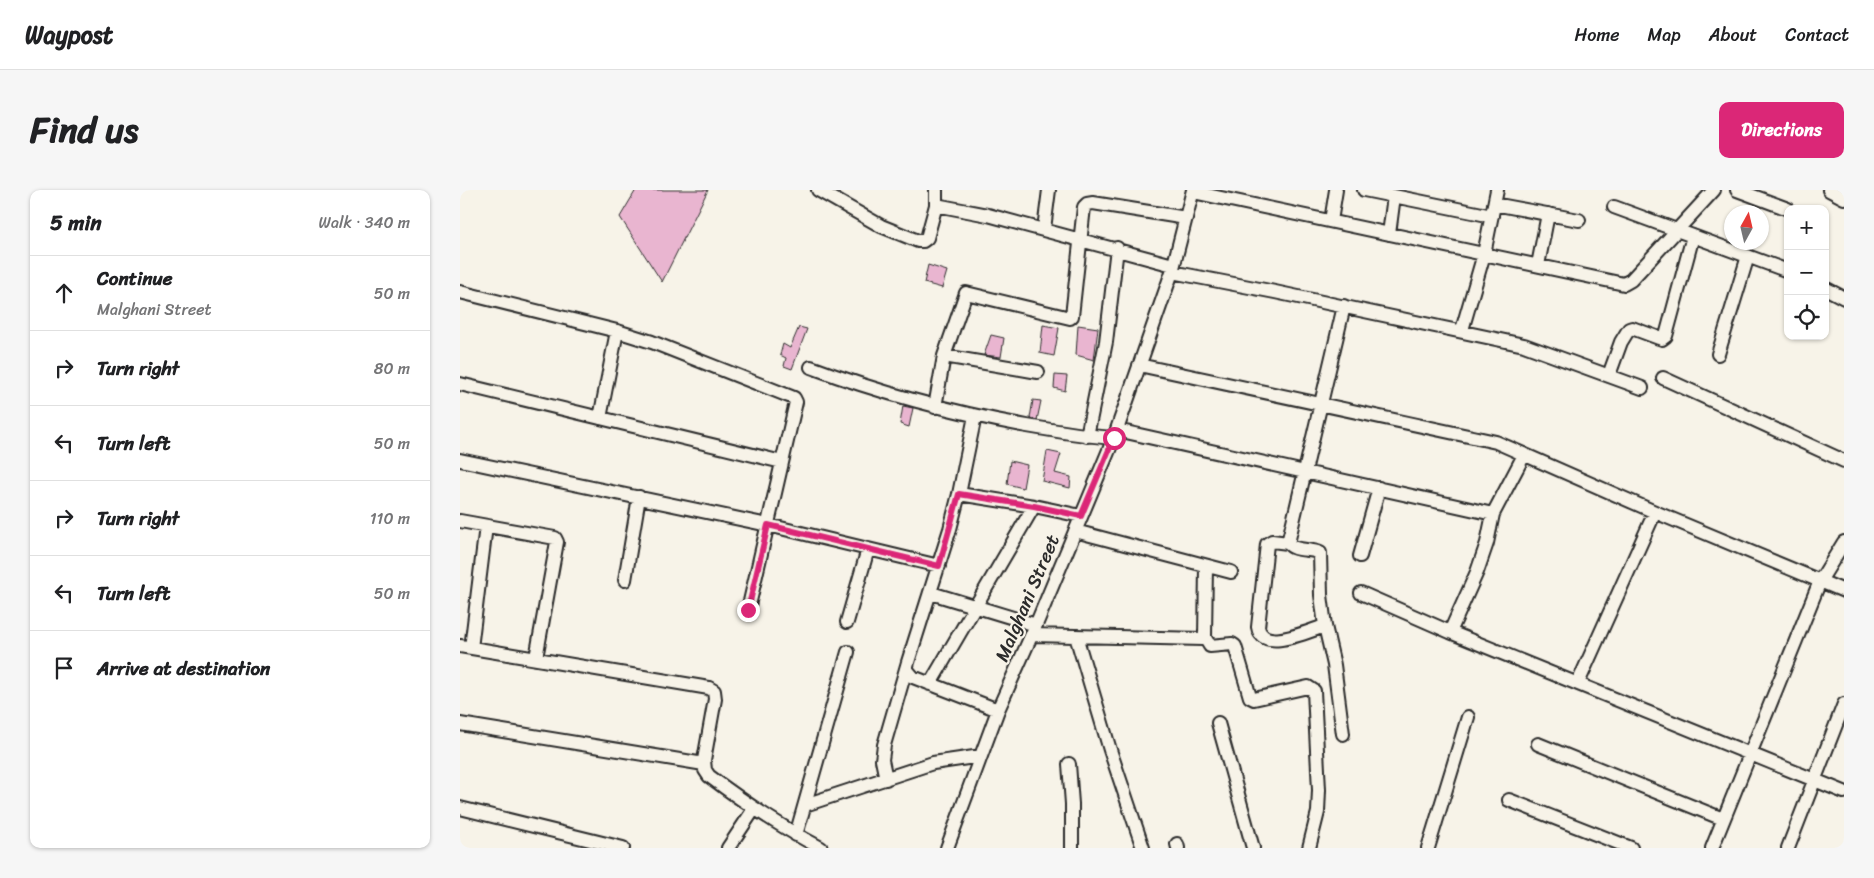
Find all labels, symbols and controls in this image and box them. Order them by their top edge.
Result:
text: Waypost [25,14,113,56]
text: Home [1575,19,1620,51]
text: Map [1648,19,1681,51]
text: About [1709,19,1757,51]
text: Contact [1785,19,1849,51]
text: Find us [30,99,138,161]
button: Directions [1719,102,1844,158]
text: 5 min [50,204,102,242]
north arrow [1724,205,1769,250]
map controls [1784,205,1829,340]
button: + [1784,205,1829,250]
text: Walk · 340 m [319,208,410,237]
button: − [1784,250,1829,295]
text: Continue [97,262,173,295]
icon: ahead [50,279,78,307]
text: 50 m [374,279,410,308]
text: Malghani Street [97,295,211,324]
button: locate [1784,295,1829,340]
text: Turn right [97,352,179,385]
icon: right [50,354,78,382]
text: 80 m [374,354,410,383]
text: Turn left [97,427,170,460]
route start [1103,427,1126,450]
icon: left [50,429,78,457]
text: 50 m [374,429,410,458]
text: Turn right [97,502,179,535]
icon: right [50,504,78,532]
text: 110 m [370,504,410,533]
street label: Malghani Street [985,529,1069,667]
text: Turn left [97,577,170,610]
icon: left [50,579,78,607]
text: 50 m [374,579,410,608]
route end [737,599,760,622]
text: Arrive at destination [97,652,270,685]
icon: arrive [50,654,78,682]

